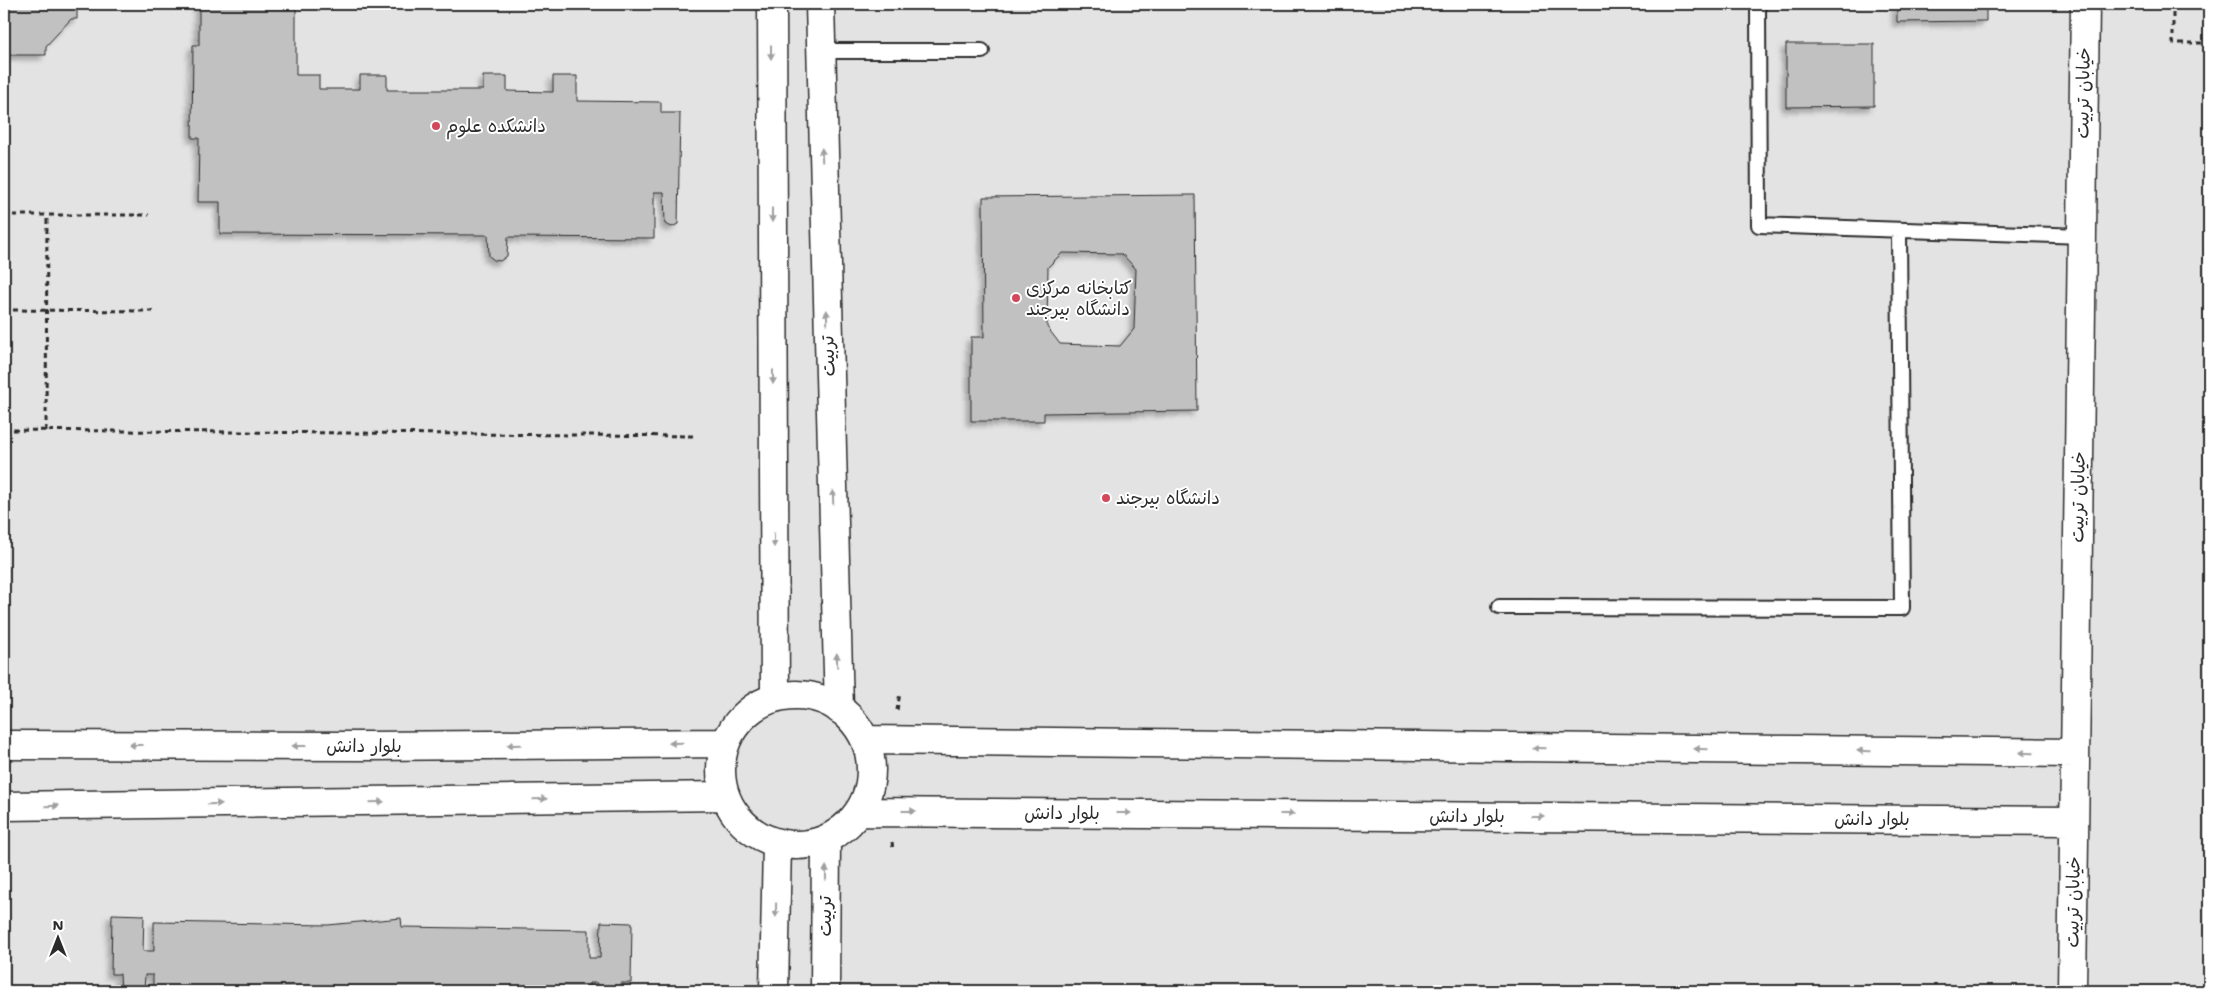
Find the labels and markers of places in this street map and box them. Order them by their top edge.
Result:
place label: دانشکده علوم [446,114,546,140]
marker: دانشکده علوم [430,120,442,132]
place label: کتابخانه مرکزی دانشگاه بیرجند [1026,276,1132,321]
marker: کتابخانه مرکزی دانشگاه بیرجند [1010,292,1022,304]
place label: دانشگاه بیرجند [1116,486,1220,510]
marker: دانشگاه بیرجند [1100,492,1112,504]

